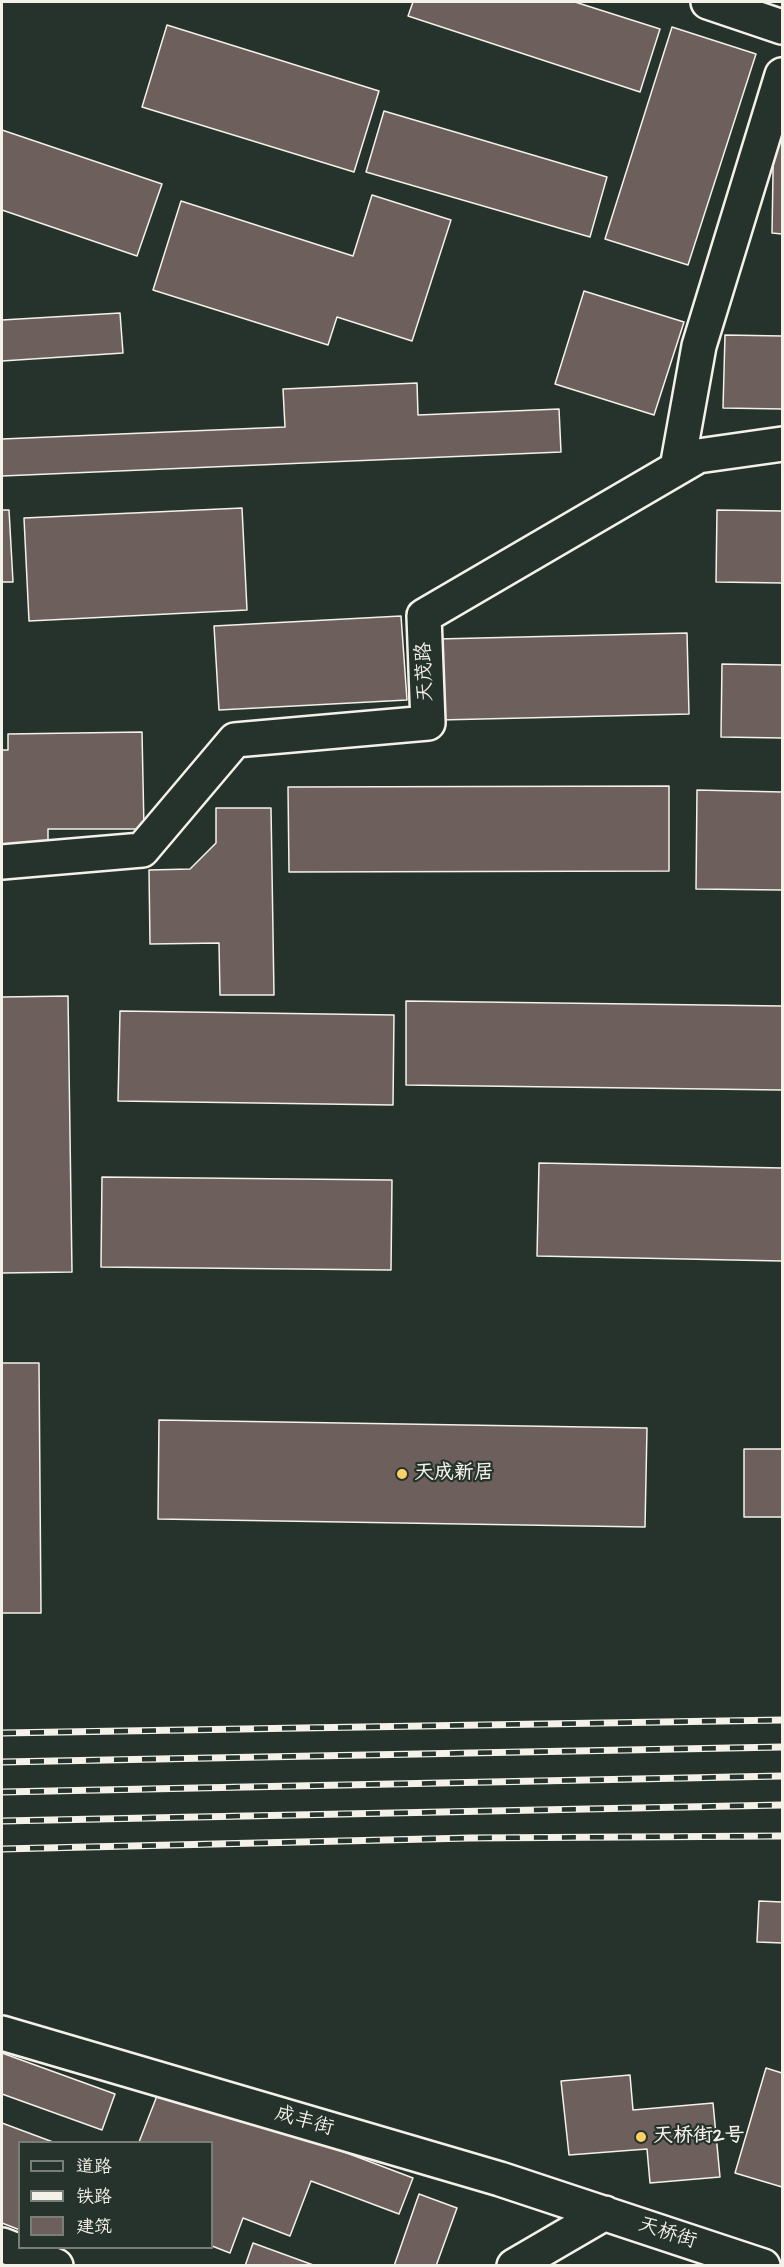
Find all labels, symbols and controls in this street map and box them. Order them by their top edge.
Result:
street label: 天茂路 [413,642,439,702]
place label: 天成新居 [414,1462,494,1486]
marker: 天成新居 [395,1467,409,1481]
street label: 成丰街 [272,2102,336,2142]
place label: 天桥街2号 [653,2125,744,2149]
marker: 天桥街2号 [634,2130,648,2144]
legend [18,2141,213,2249]
text: 道路 [76,2154,112,2179]
text: 铁路 [76,2184,112,2209]
street label: 天桥街 [635,2213,699,2255]
text: 建筑 [76,2214,112,2239]

